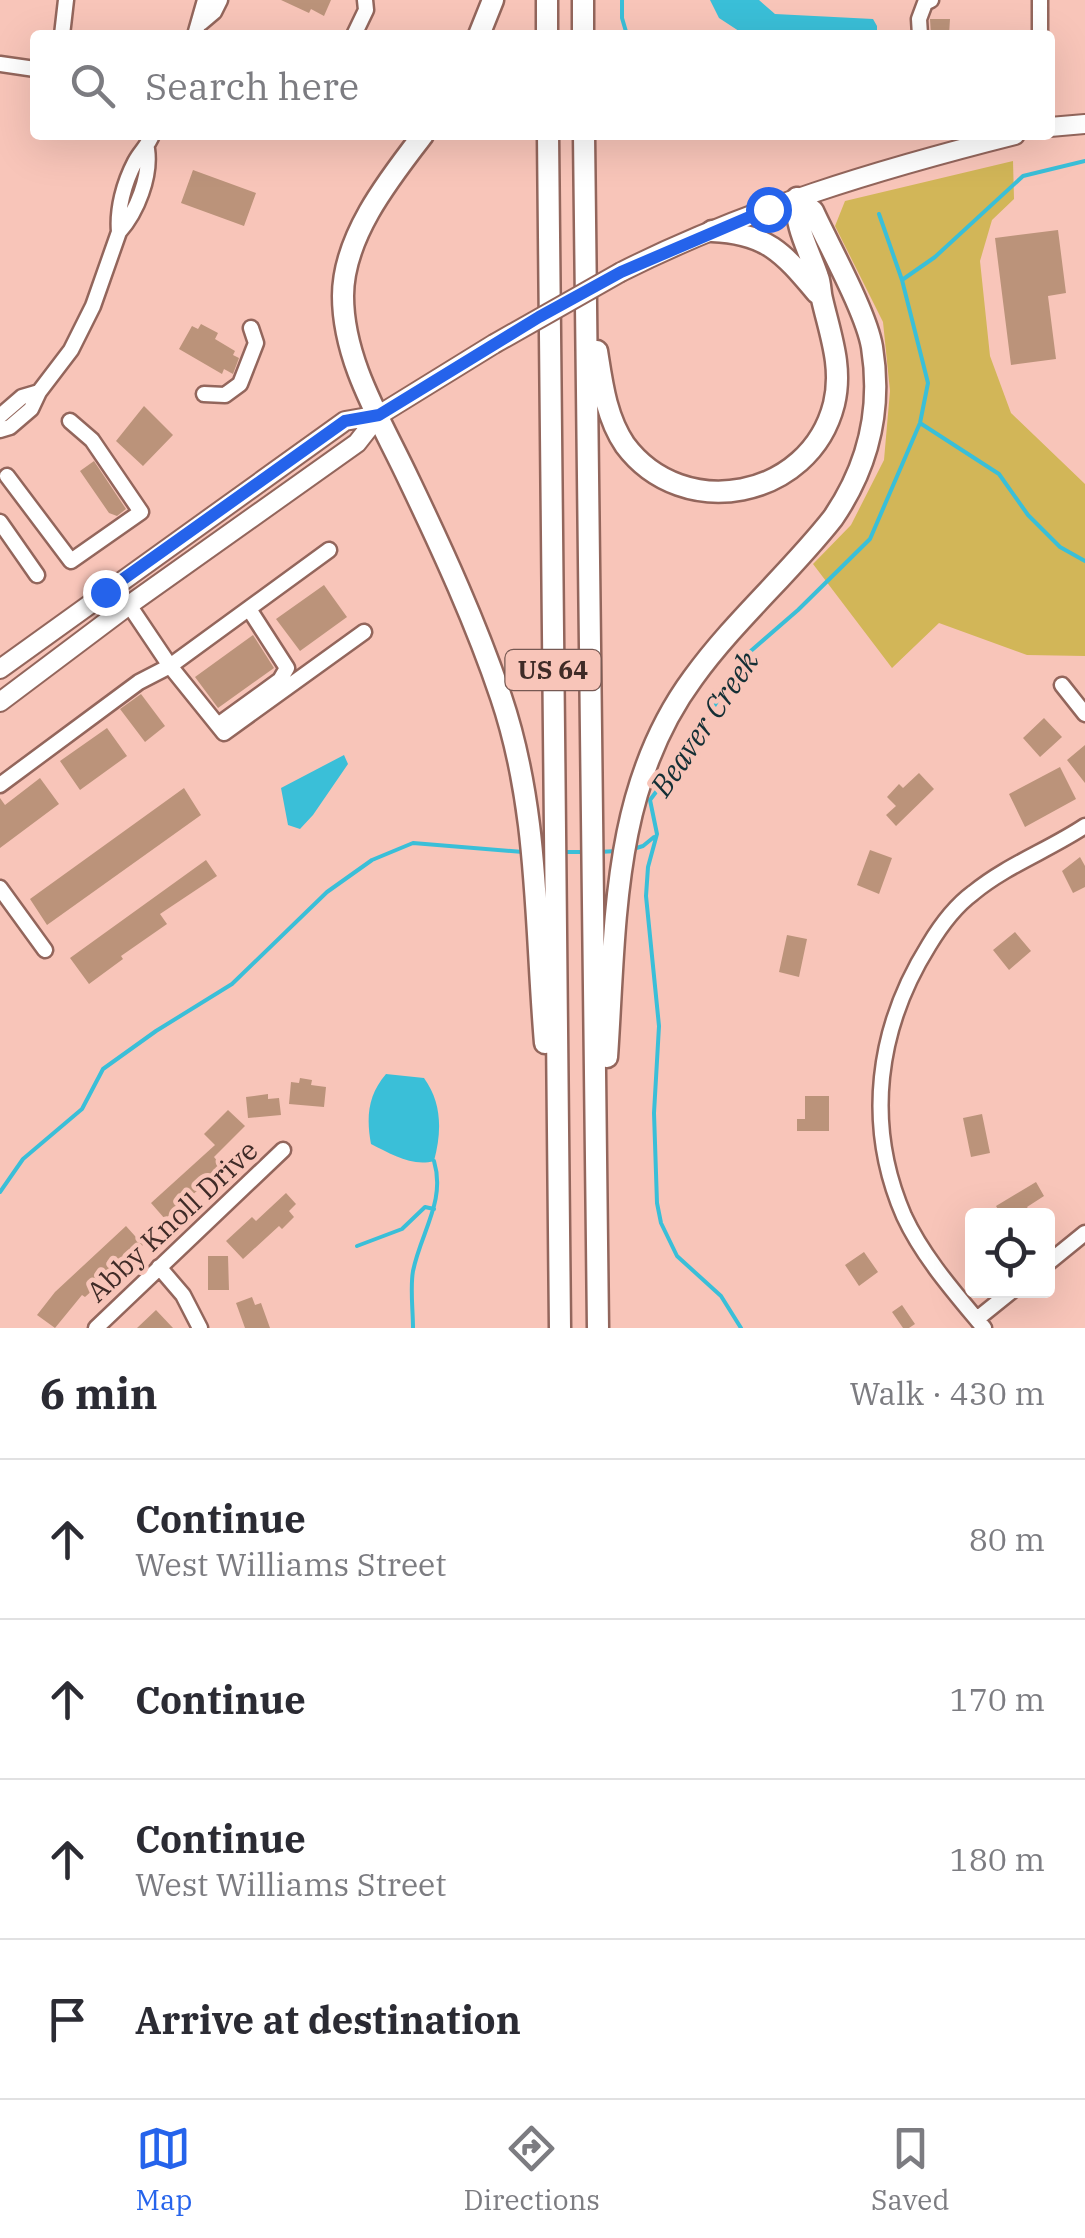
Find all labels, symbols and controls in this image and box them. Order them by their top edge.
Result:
search box [30,30,1055,140]
icon: search [65,58,120,113]
text: Search here [145,61,359,110]
route start [746,187,792,233]
route end [83,570,129,616]
water label: Beaver Creek [640,643,767,804]
road number: US 64 [506,650,600,690]
street label: Abby Knoll Drive [78,1132,265,1310]
map controls [965,1208,1055,1298]
button: locate [965,1208,1055,1298]
text: 6 min [40,1366,158,1421]
text: Walk · 430 m [849,1372,1045,1414]
text: Continue [135,1494,306,1543]
icon: ahead [40,1512,95,1567]
text: 80 m [969,1518,1045,1560]
text: West Williams Street [135,1543,447,1585]
icon: ahead [40,1672,95,1727]
text: Continue [135,1675,306,1724]
text: 170 m [949,1678,1045,1720]
text: Continue [135,1814,306,1863]
icon: ahead [40,1832,95,1887]
text: 180 m [949,1838,1045,1880]
text: West Williams Street [135,1863,447,1905]
icon: arrive [40,1992,95,2047]
text: Arrive at destination [135,1995,521,2044]
tab: Map [136,2121,192,2218]
tab: Directions [463,2121,600,2218]
tab: Saved [871,2121,949,2218]

